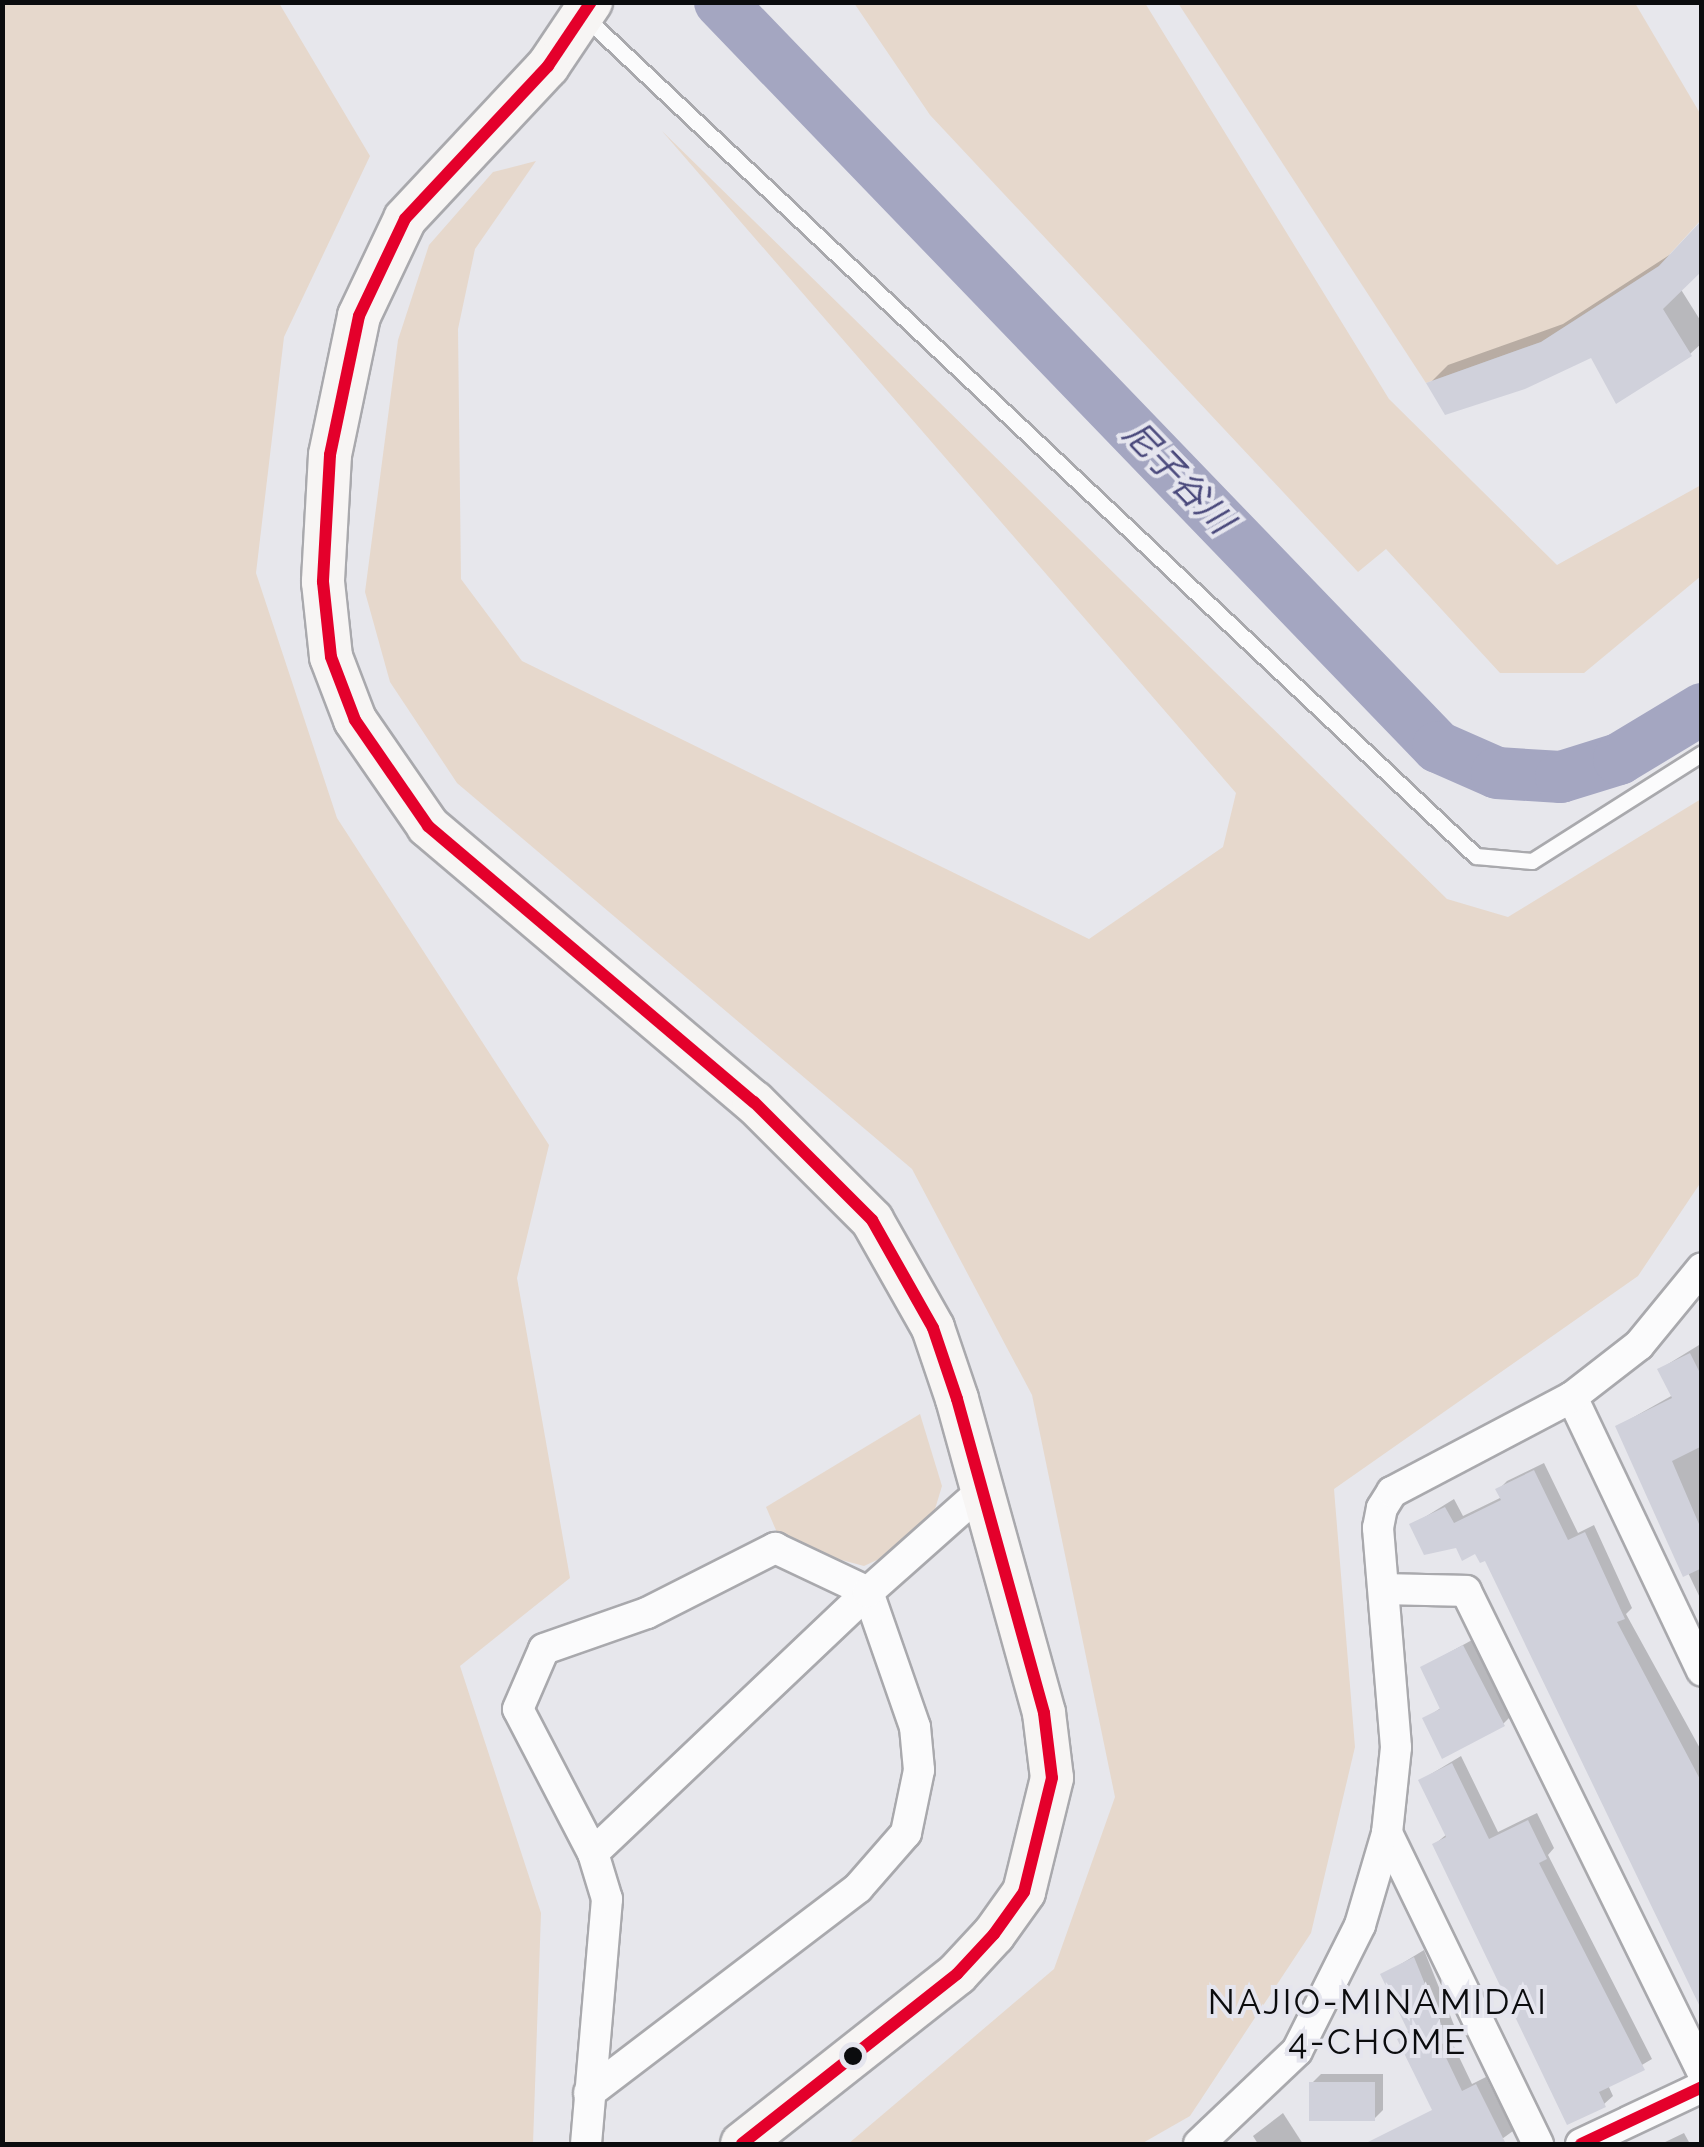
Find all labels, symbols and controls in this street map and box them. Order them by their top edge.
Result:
water label: 尼子谷川 [1114,412,1242,542]
district label: NAJIO-MINAMIDAI 4-CHOME [1208,1981,1548,2063]
unlabelled marker [843,2046,863,2066]

